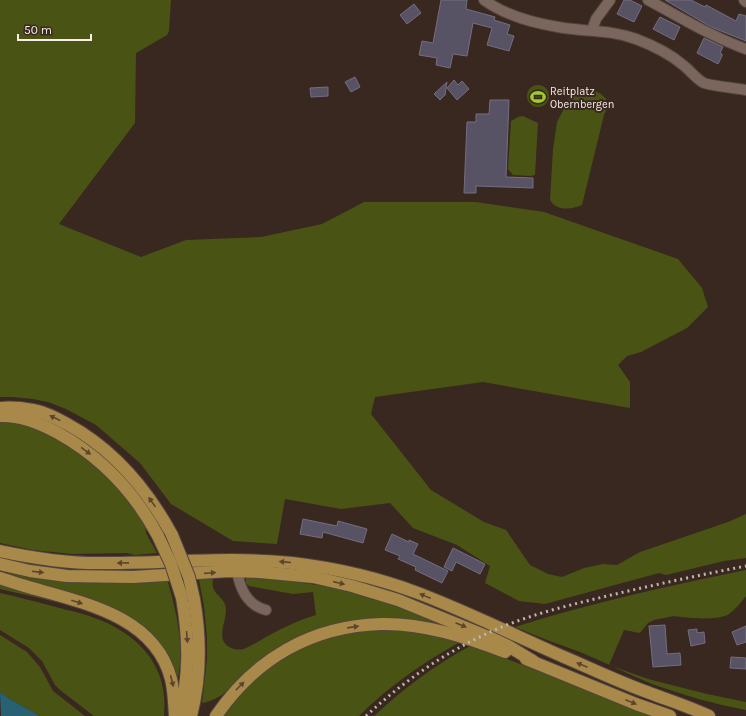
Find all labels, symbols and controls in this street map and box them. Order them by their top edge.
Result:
scale bar [18,16,91,42]
text: 50 m [24,23,52,37]
place label: Reitplatz Obernbergen [550,85,614,111]
sports icon: Reitplatz Obernbergen [529,88,547,106]
one-way arrow [49,415,60,421]
one-way arrow [81,447,92,455]
one-way arrow [148,497,156,507]
one-way arrow [279,559,291,566]
one-way arrow [116,560,129,566]
one-way arrow [32,569,44,576]
one-way arrow [204,569,216,576]
one-way arrow [333,580,345,586]
one-way arrow [419,593,430,599]
one-way arrow [72,599,84,605]
one-way arrow [456,623,468,629]
one-way arrow [347,624,359,630]
one-way arrow [184,631,191,643]
one-way arrow [577,662,588,668]
one-way arrow [169,675,175,688]
one-way arrow [235,681,245,691]
one-way arrow [626,700,638,706]

